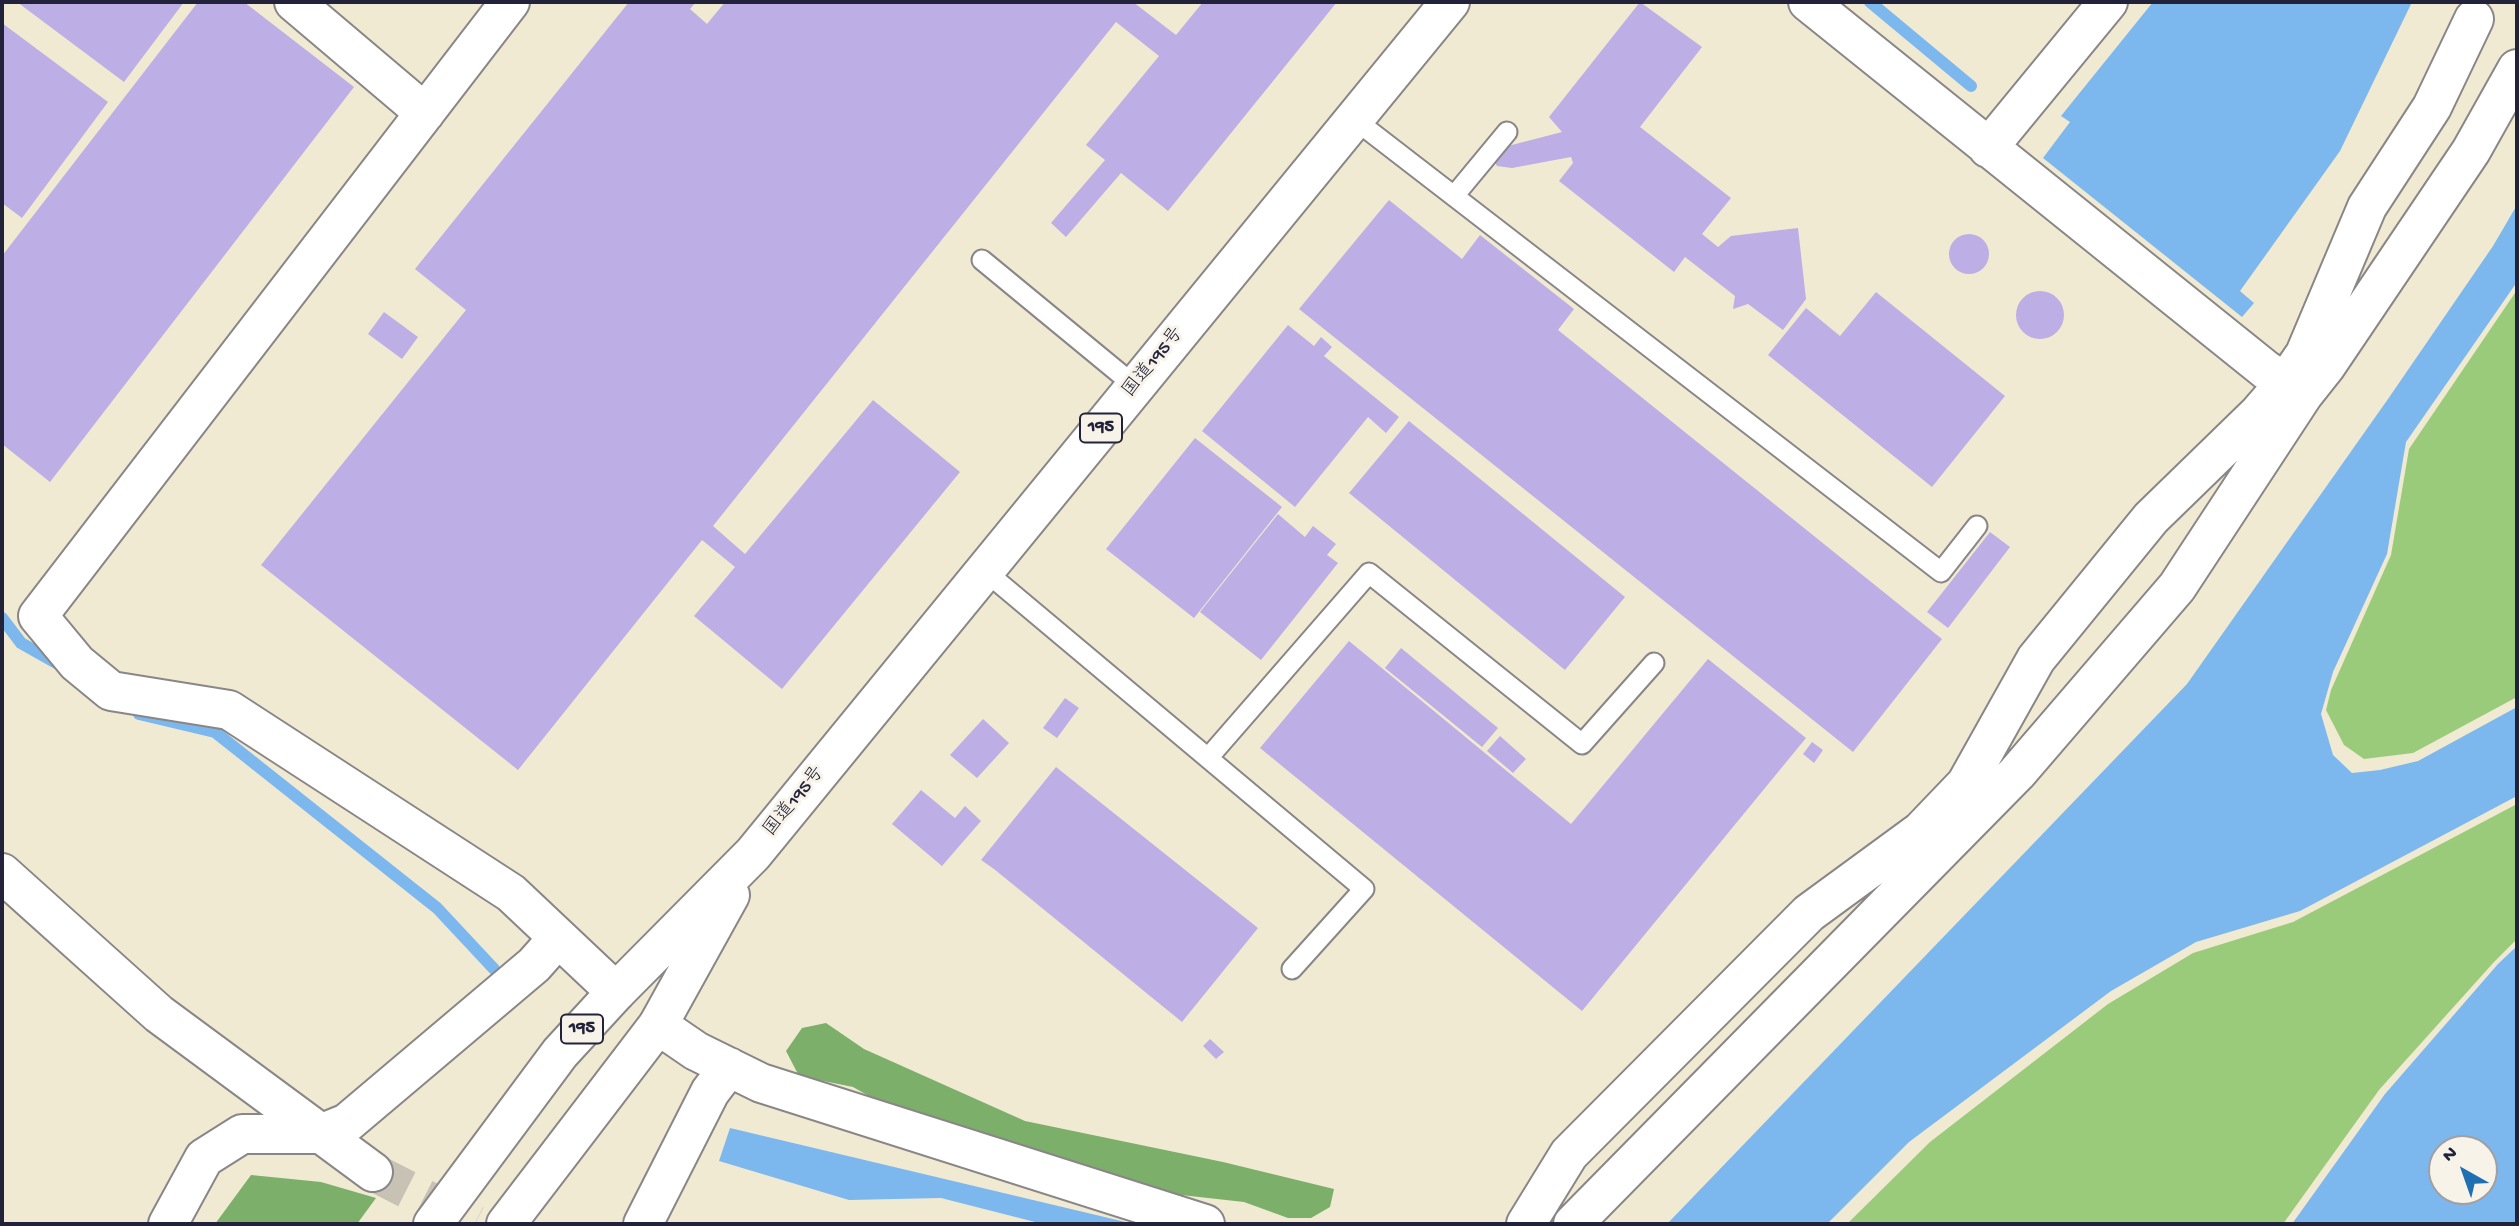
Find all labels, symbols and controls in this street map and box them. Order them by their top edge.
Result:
street label: 国道195号 [1119,323,1189,403]
road number: 195 [1080,414,1122,442]
street label: 国道195号 [760,762,830,842]
road number: 195 [561,1014,603,1044]
north arrow [2428,1135,2498,1205]
text: N [2438,1142,2463,1168]

